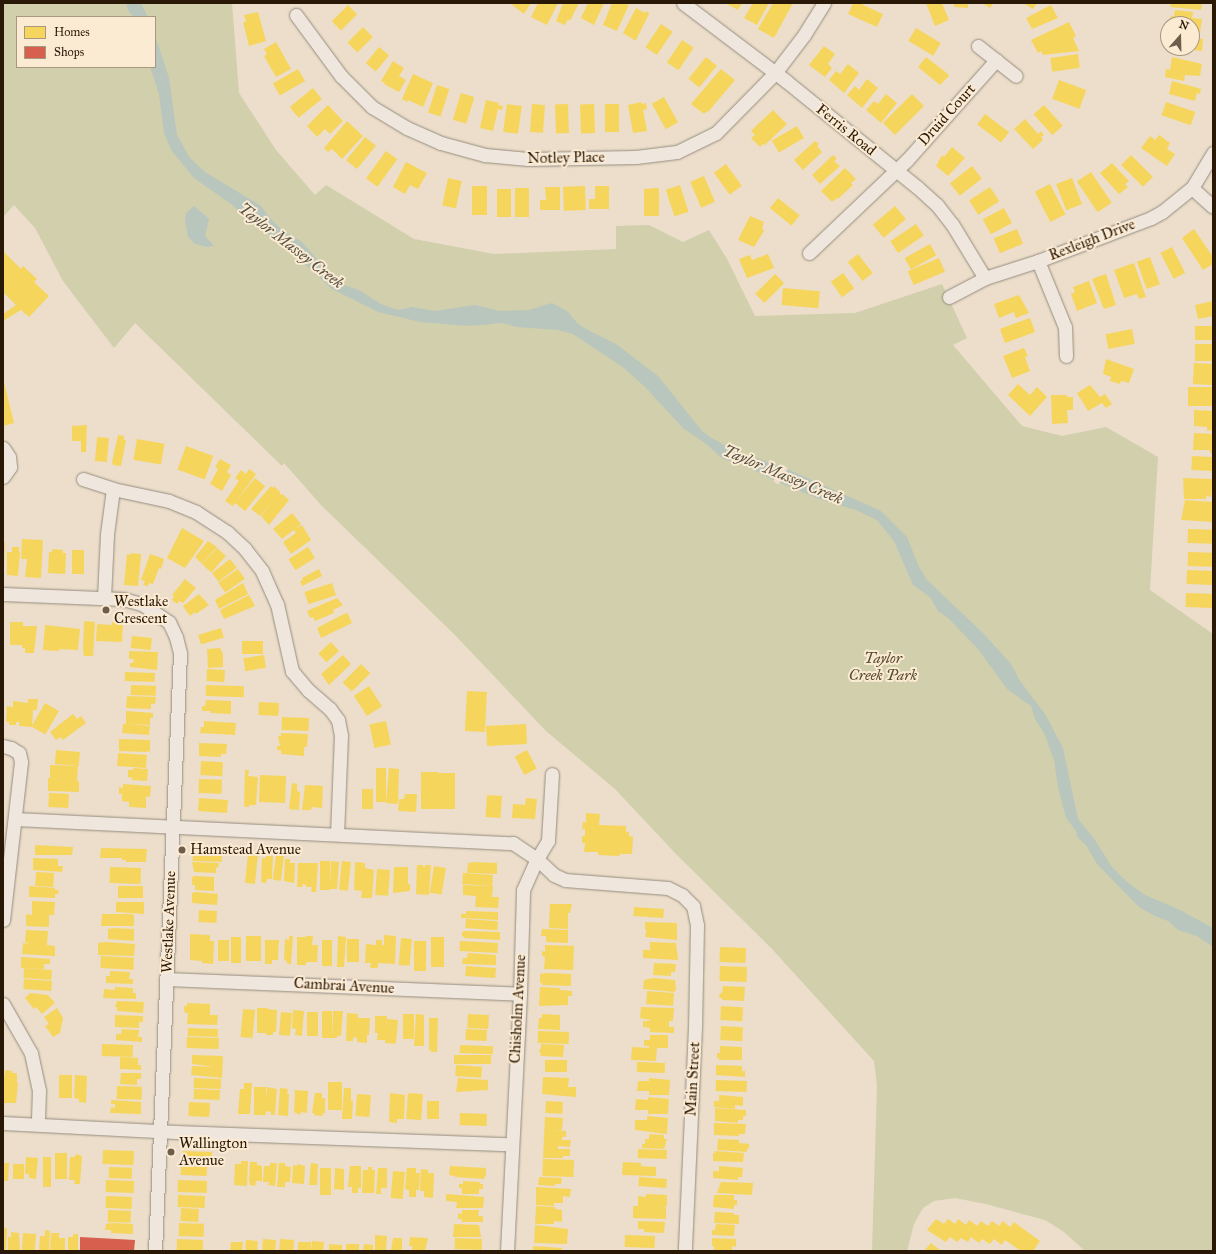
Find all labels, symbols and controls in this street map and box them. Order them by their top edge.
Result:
legend [16,16,156,68]
north arrow [1160,16,1200,56]
text: N [1177,17,1191,33]
text: Homes [54,25,90,39]
text: Shops [54,45,84,59]
street label: Druid Court [914,80,980,150]
street label: Ferris Road [812,100,880,160]
street label: Notley Place [527,148,605,168]
water label: Taylor Massey Creek [235,199,347,293]
street label: Rexleigh Drive [1046,215,1138,265]
water label: Taylor Massey Creek [720,441,846,509]
place label: Westlake Crescent [114,592,168,627]
marker: Westlake Crescent [101,605,111,615]
park label: Taylor Creek Park [849,649,917,684]
place label: Hamstead Avenue [190,841,301,859]
marker: Hamstead Avenue [177,845,187,855]
street label: Westlake Avenue [158,871,180,973]
street label: Chisholm Avenue [506,954,530,1064]
street label: Cambrai Avenue [293,974,395,998]
street label: Main Street [682,1041,704,1117]
place label: Wallington Avenue [179,1134,247,1169]
marker: Wallington Avenue [166,1147,176,1157]

